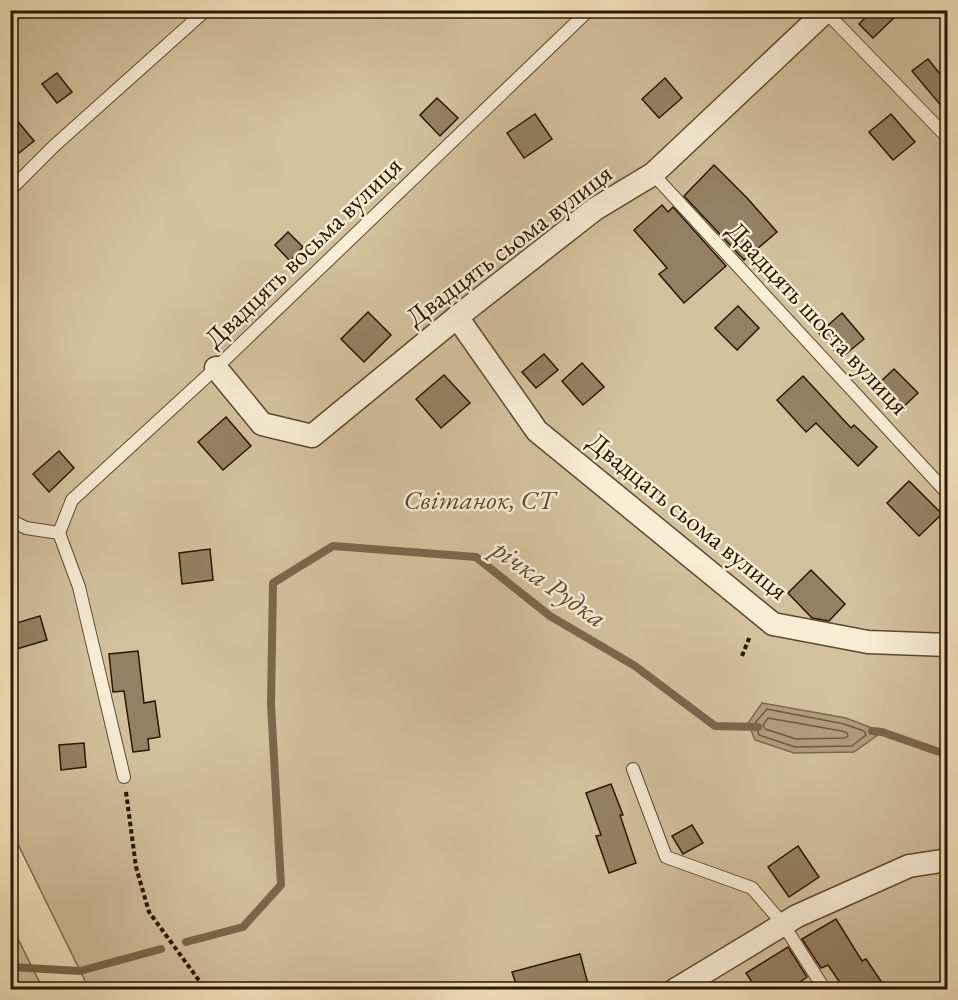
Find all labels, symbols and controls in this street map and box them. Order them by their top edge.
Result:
street label: Двадцять восьма вулиця [196,148,409,355]
street label: Двадцять сьома вулиця [398,155,619,334]
street label: Двадцять шоста вулиця [719,213,917,422]
street label: Двадцать сьома вулиця [581,424,796,607]
park label: Світанок, СТ [404,482,559,517]
water label: річка Рудка [483,528,614,635]

